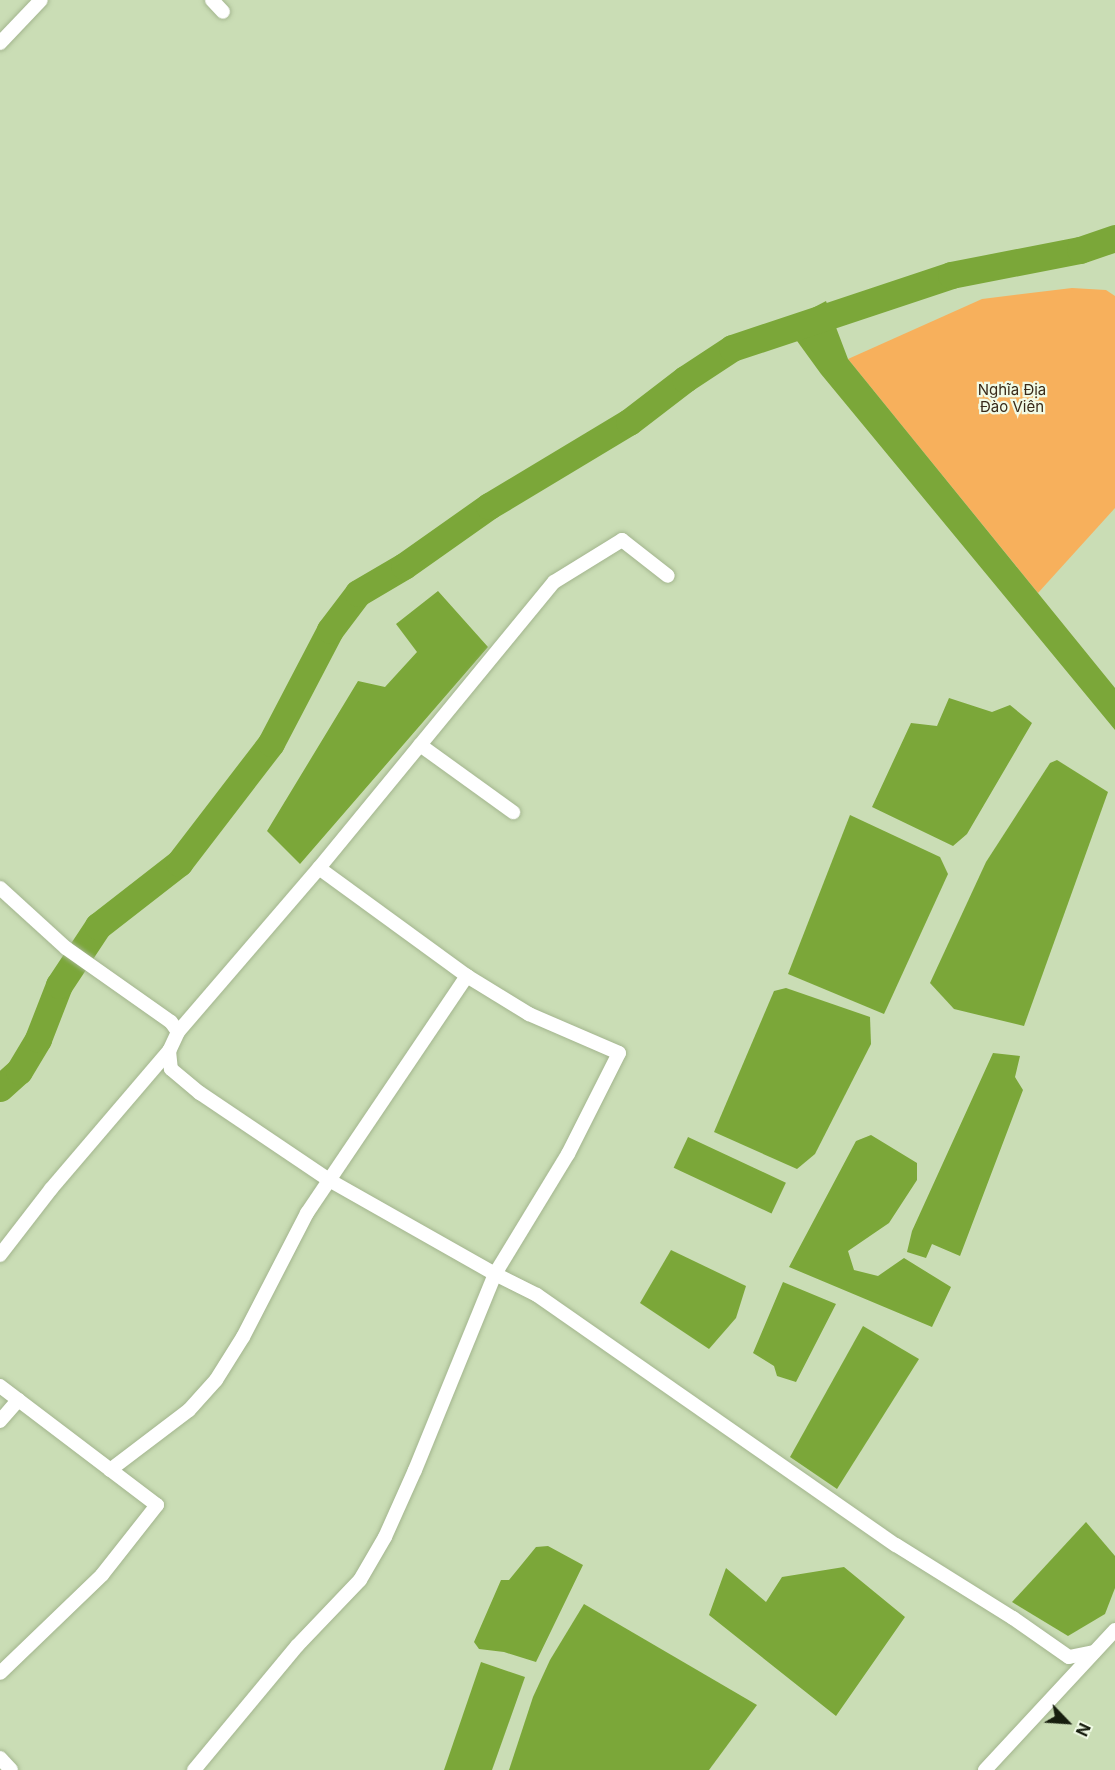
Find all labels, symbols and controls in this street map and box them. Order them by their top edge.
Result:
park label: Nghĩa Địa Đào Viên [978,380,1046,415]
north arrow [1037,1692,1097,1752]
text: N [1072,1720,1095,1739]

